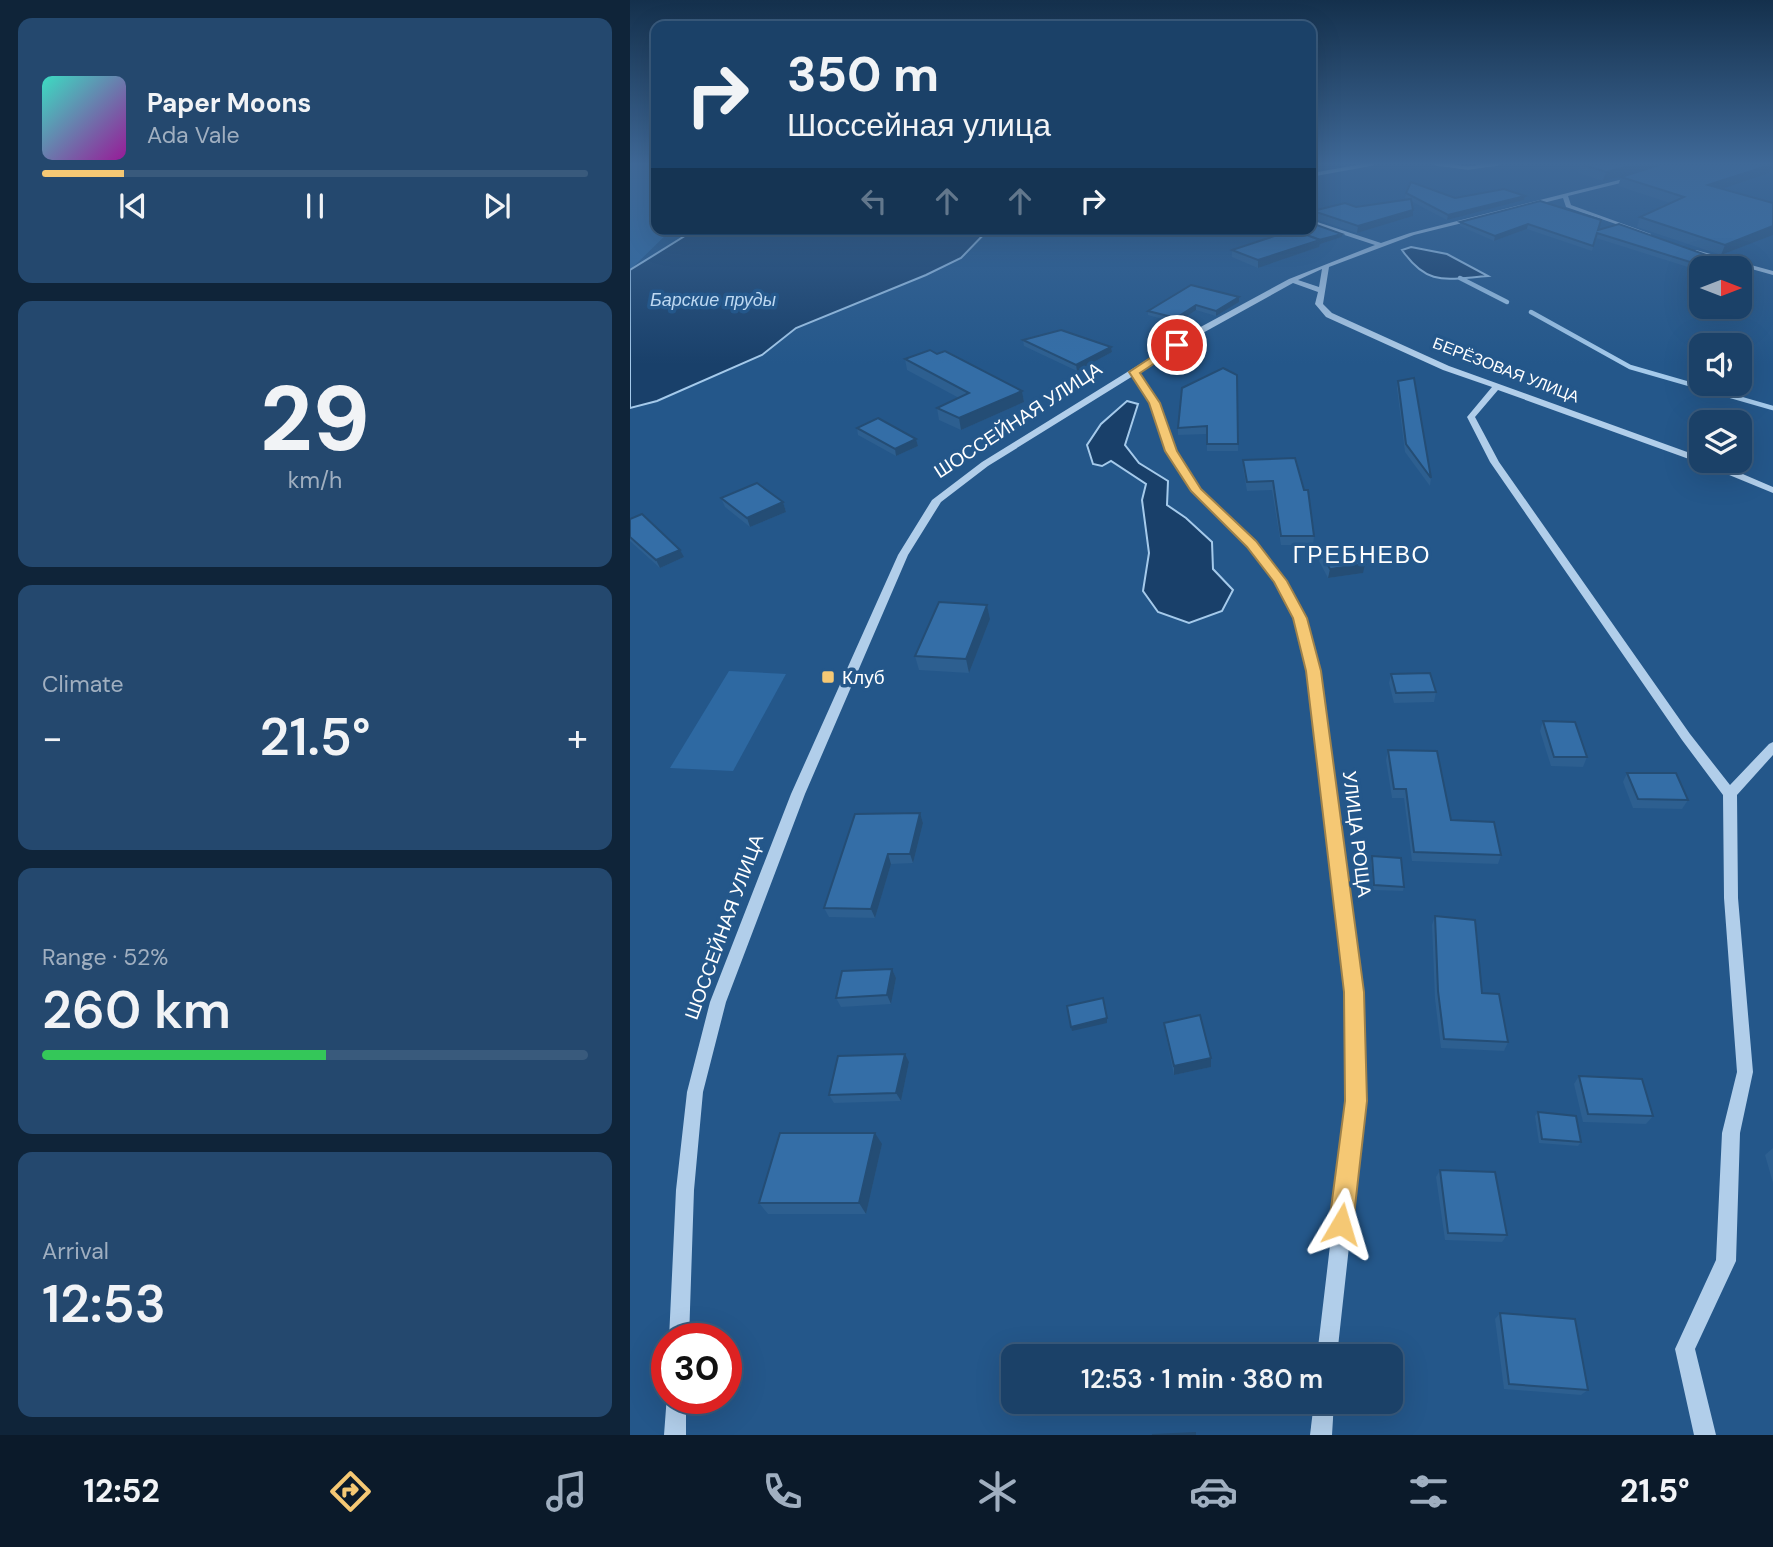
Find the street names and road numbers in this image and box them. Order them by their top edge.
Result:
street label: БЕРЁЗОВАЯ УЛИЦА [1430,332,1583,408]
street label: ШОССЕЙНАЯ УЛИЦА [929,356,1107,484]
street label: УЛИЦА РОЩА [1337,770,1377,899]
street label: ШОССЕЙНАЯ УЛИЦА [679,831,769,1023]

